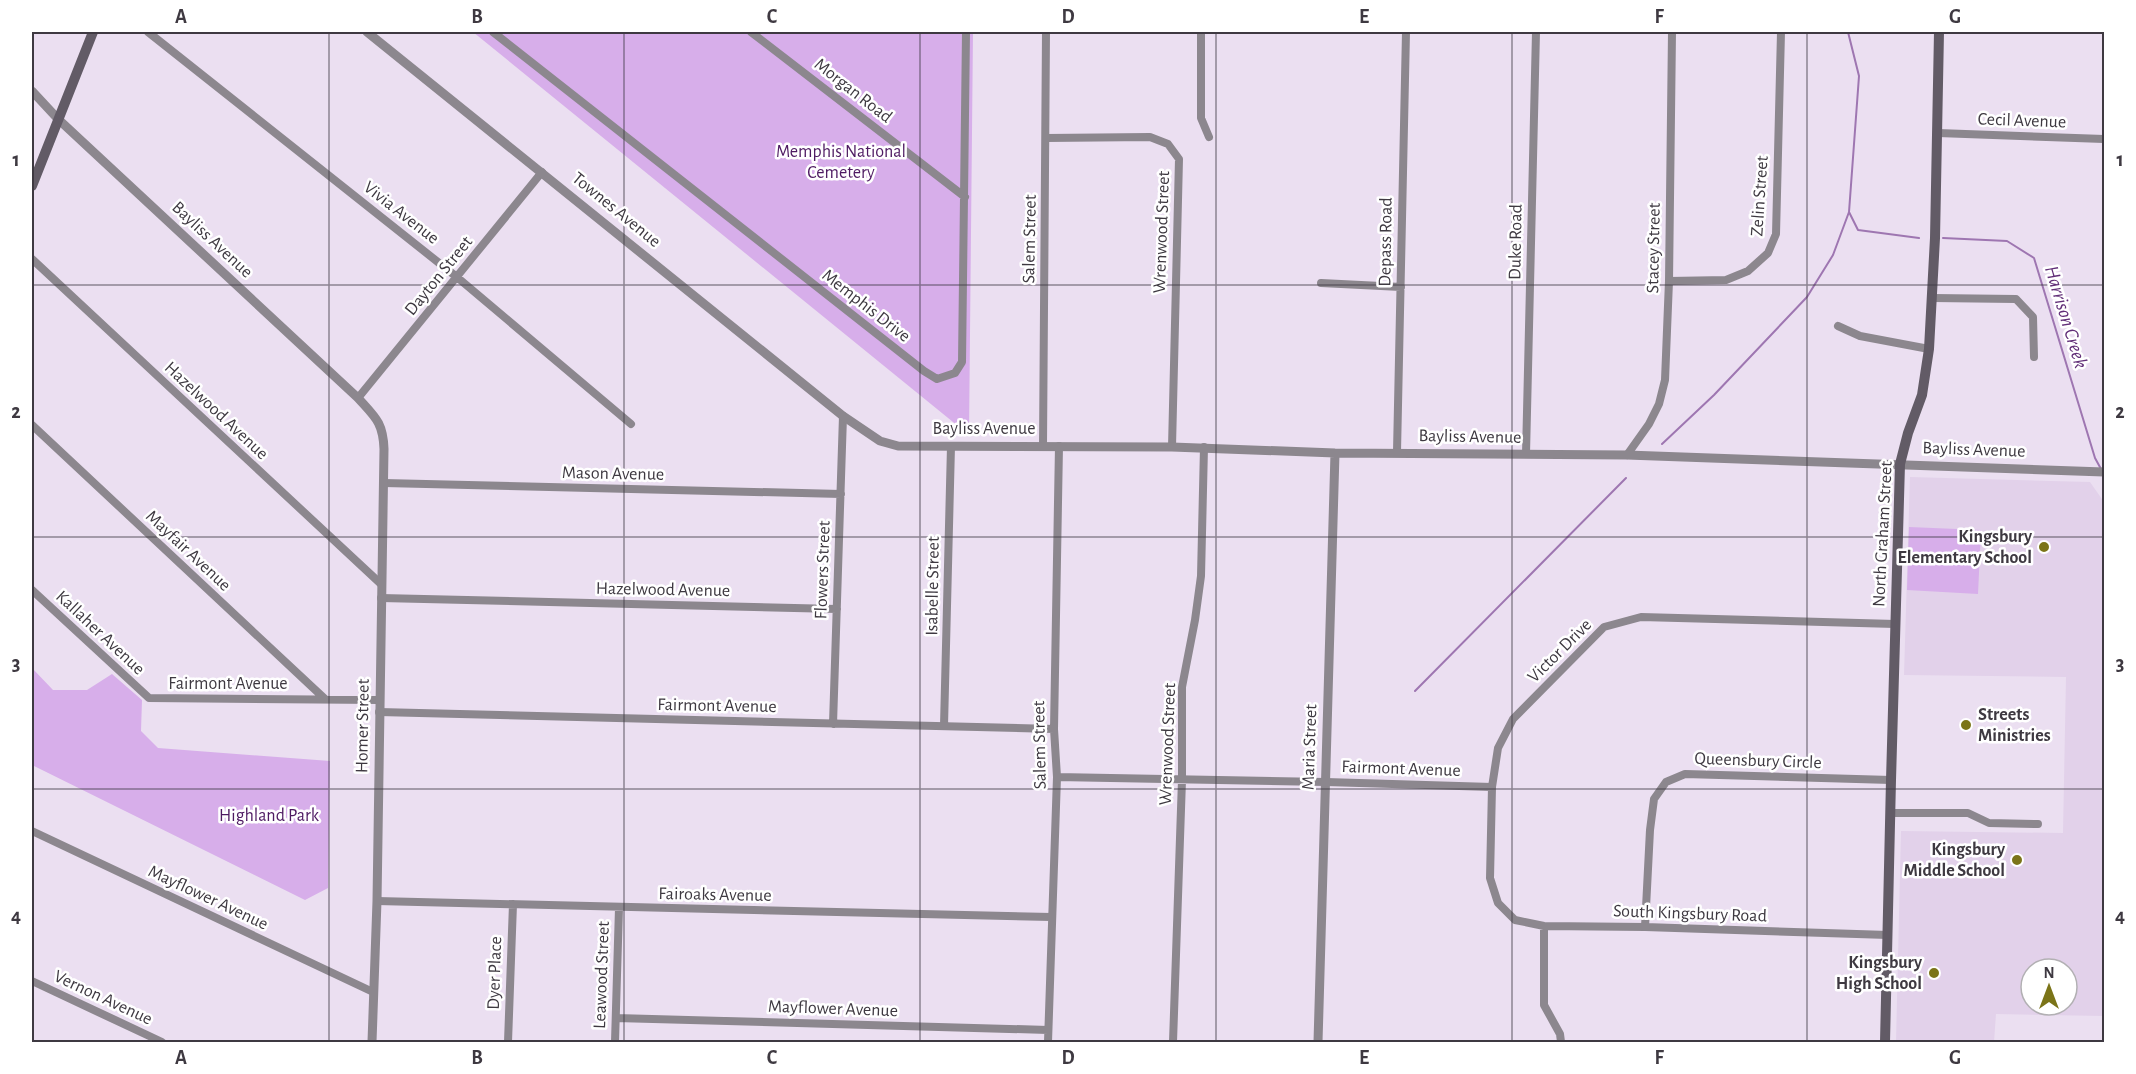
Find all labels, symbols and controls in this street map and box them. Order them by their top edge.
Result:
text: A [175,7,187,27]
text: B [471,7,483,27]
text: C [767,7,778,27]
text: D [1061,7,1075,27]
text: E [1359,7,1369,27]
text: F [1654,7,1664,27]
text: G [1949,7,1961,27]
street label: Morgan Road [811,55,895,127]
street label: Cecil Avenue [1977,110,2067,132]
park label: Memphis National Cemetery [776,143,906,182]
text: 1 [12,150,20,170]
text: 1 [2116,150,2124,170]
street label: Zelin Street [1748,155,1772,237]
street label: Townes Avenue [568,169,664,251]
street label: Wrenwood Street [1151,170,1173,294]
street label: Vivia Avenue [360,178,442,248]
street label: Salem Street [1020,194,1040,284]
street label: Depass Road [1376,197,1396,287]
street label: Bayliss Avenue [168,198,256,282]
street label: Stacey Street [1644,202,1664,294]
street label: Duke Road [1506,204,1526,280]
street label: Dayton Street [402,233,476,319]
water label: Harrison Creek [2041,263,2091,371]
street label: Memphis Drive [818,266,914,346]
street label: Hazelwood Avenue [161,359,271,463]
text: 2 [11,402,21,422]
text: 2 [2115,402,2125,422]
street label: Bayliss Avenue [933,420,1036,438]
street label: Bayliss Avenue [1418,427,1522,447]
street label: Bayliss Avenue [1922,439,2026,461]
street label: North Graham Street [1870,460,1896,607]
street label: Mason Avenue [562,464,664,484]
street label: Mayfair Avenue [142,507,234,595]
street label: Flowers Street [812,520,834,620]
place label: Kingsbury Elementary School [1897,528,2033,567]
street label: Isabelle Street [923,536,943,636]
marker: Kingsbury Elementary School [2037,540,2051,554]
street label: Hazelwood Avenue [596,580,730,600]
street label: Kallaher Avenue [52,588,148,678]
street label: Victor Drive [1525,616,1595,686]
text: 3 [12,654,20,674]
text: 3 [2116,654,2124,674]
street label: Fairmont Avenue [168,675,288,693]
street label: Homer Street [353,678,373,773]
street label: Wrenwood Street [1157,682,1179,806]
street label: Fairmont Avenue [657,696,777,716]
street label: Salem Street [1030,700,1050,790]
street label: Maria Street [1300,703,1321,790]
place label: Streets Ministries [1978,706,2051,745]
marker: Streets Ministries [1959,718,1973,732]
street label: Queensbury Circle [1694,750,1822,772]
street label: Fairmont Avenue [1341,758,1461,780]
park label: Highland Park [219,807,320,825]
place label: Kingsbury Middle School [1903,841,2006,880]
marker: Kingsbury Middle School [2010,853,2024,867]
street label: Mayflower Avenue [145,862,271,934]
street label: Fairoaks Avenue [658,885,772,905]
street label: South Kingsbury Road [1613,902,1767,926]
text: 4 [11,906,21,926]
text: 4 [2115,906,2125,926]
street label: Leawood Street [591,921,613,1029]
street label: Dyer Place [485,936,505,1010]
place label: Kingsbury High School [1836,954,1923,993]
north arrow [2019,957,2079,1017]
text: N [2043,965,2055,981]
marker: Kingsbury High School [1927,966,1941,980]
street label: Vernon Avenue [51,967,155,1029]
street label: Mayflower Avenue [768,998,898,1020]
text: A [175,1048,187,1068]
text: B [471,1048,483,1068]
text: C [767,1048,778,1068]
text: D [1061,1048,1075,1068]
text: E [1359,1048,1369,1068]
text: F [1654,1048,1664,1068]
text: G [1949,1048,1961,1068]

